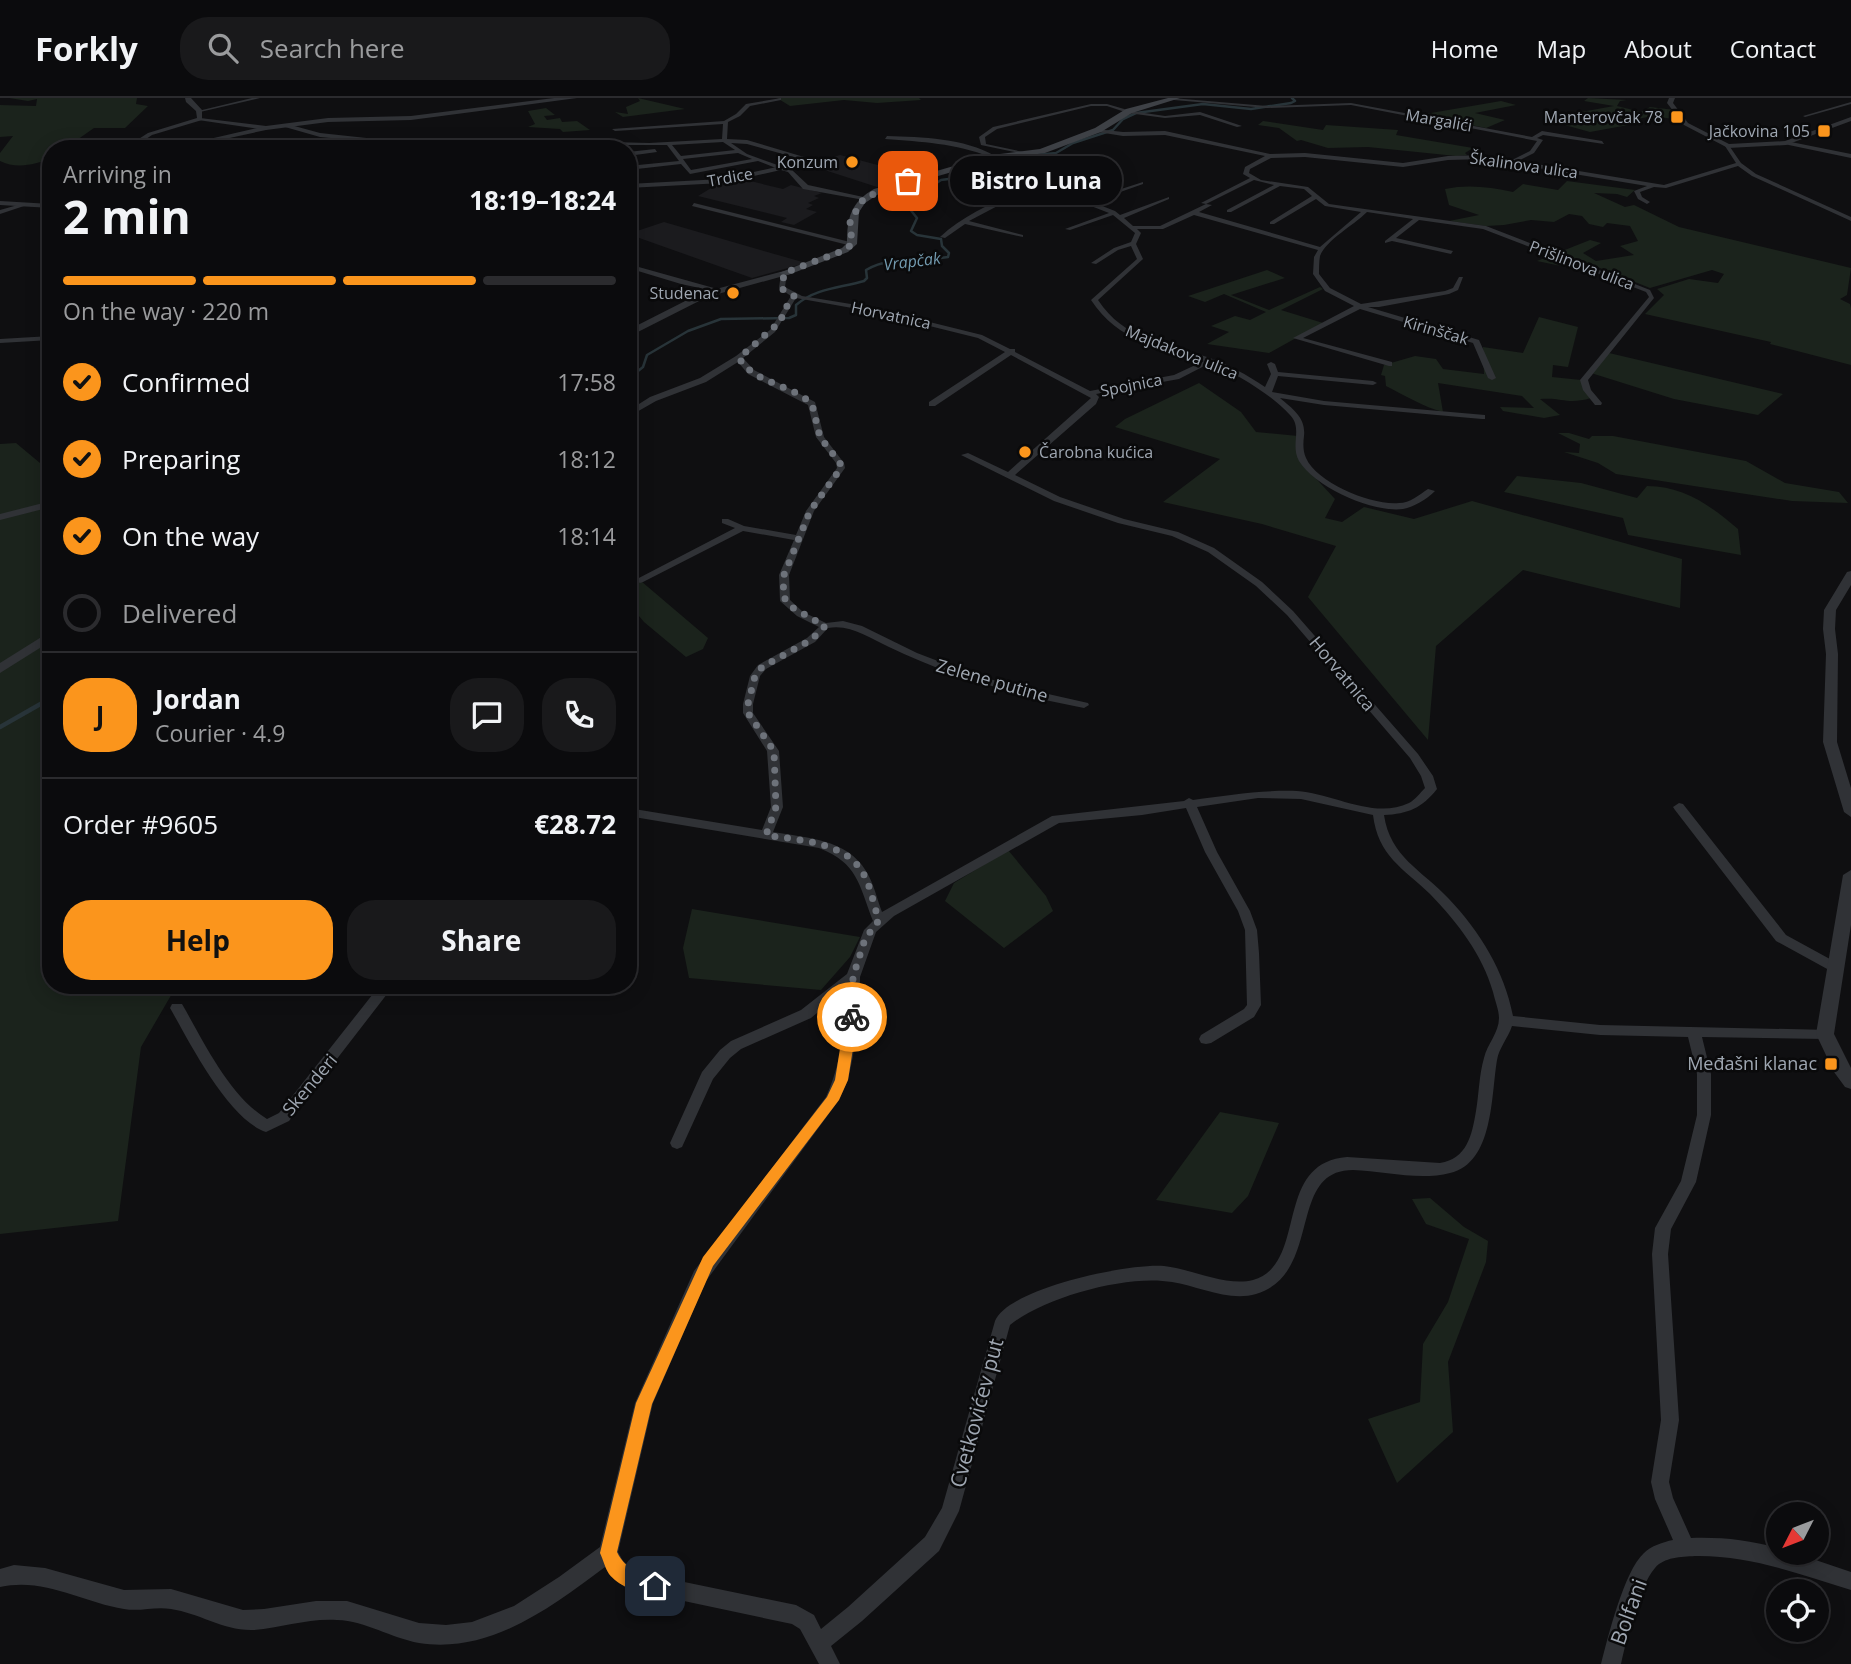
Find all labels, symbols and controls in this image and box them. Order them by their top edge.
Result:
search box [180,17,670,80]
text: Forkly [35,26,138,71]
icon: search [204,29,242,67]
text: Search here [260,30,405,66]
text: Home [1431,32,1499,65]
text: Map [1537,32,1586,65]
text: About [1624,32,1692,65]
text: Contact [1730,32,1816,65]
street label: Margalići [1404,103,1474,137]
place label: Manterovčak 78 [1544,106,1663,128]
marker: Manterovčak 78 [1669,109,1685,125]
place label: Jačkovina 105 [1707,120,1810,142]
marker: Jačkovina 105 [1816,123,1832,139]
street label: Škalinova ulica [1468,147,1580,183]
place label: Konzum [777,151,838,173]
pin [878,151,938,211]
marker: Konzum [844,154,860,170]
callout: Bistro Luna [950,156,1122,206]
text: Arriving in [63,158,172,190]
street label: Trdice [706,162,754,192]
icon: bag [889,162,927,200]
text: Bistro Luna [970,164,1102,196]
text: 18:19–18:24 [469,182,616,218]
text: 2 min [63,185,191,247]
street label: Prišlinova ulica [1526,235,1638,295]
water label: Vrapčak [882,246,943,275]
place label: Studenac [650,282,719,304]
marker: Studenac [725,285,741,301]
text: On the way · 220 m [63,295,269,327]
street label: Horvatnica [849,296,933,334]
street label: Kirinščak [1401,310,1472,350]
street label: Majdakova ulica [1122,319,1242,385]
icon: check [63,363,101,401]
text: Confirmed [122,364,250,400]
text: 17:58 [557,366,616,398]
street label: Spojnica [1098,368,1164,402]
icon: check [63,440,101,478]
text: Preparing [122,441,240,477]
place label: Čarobna kućica [1039,441,1153,463]
text: 18:12 [557,443,616,475]
marker: Čarobna kućica [1017,444,1033,460]
icon: check [63,517,101,555]
text: On the way [122,518,259,554]
text: 18:14 [557,520,616,552]
text: Delivered [122,595,237,631]
street label: Horvatnica [1304,631,1381,716]
street label: Zelene putine [934,653,1051,707]
button: chat [450,678,524,752]
button: phone [542,678,616,752]
text: Jordan [155,681,241,717]
text: J [96,697,104,733]
text: Courier · 4.9 [155,717,285,749]
text: Order #9605 [63,806,218,842]
text: €28.72 [534,806,616,842]
button: Help [63,900,333,980]
button: Share [347,900,616,980]
courier [817,982,887,1052]
icon: bike [833,998,871,1036]
street label: Skenderi [276,1048,342,1120]
place label: Međašni klanac [1687,1051,1817,1075]
marker: Međašni klanac [1823,1056,1839,1072]
street label: Cvetkovićev put [943,1335,1009,1490]
north arrow [1766,1502,1829,1564]
map controls [1766,1502,1829,1642]
pin [625,1556,685,1616]
icon: home [636,1567,674,1605]
street label: Bolfani [1603,1575,1653,1649]
button: locate [1766,1579,1829,1642]

